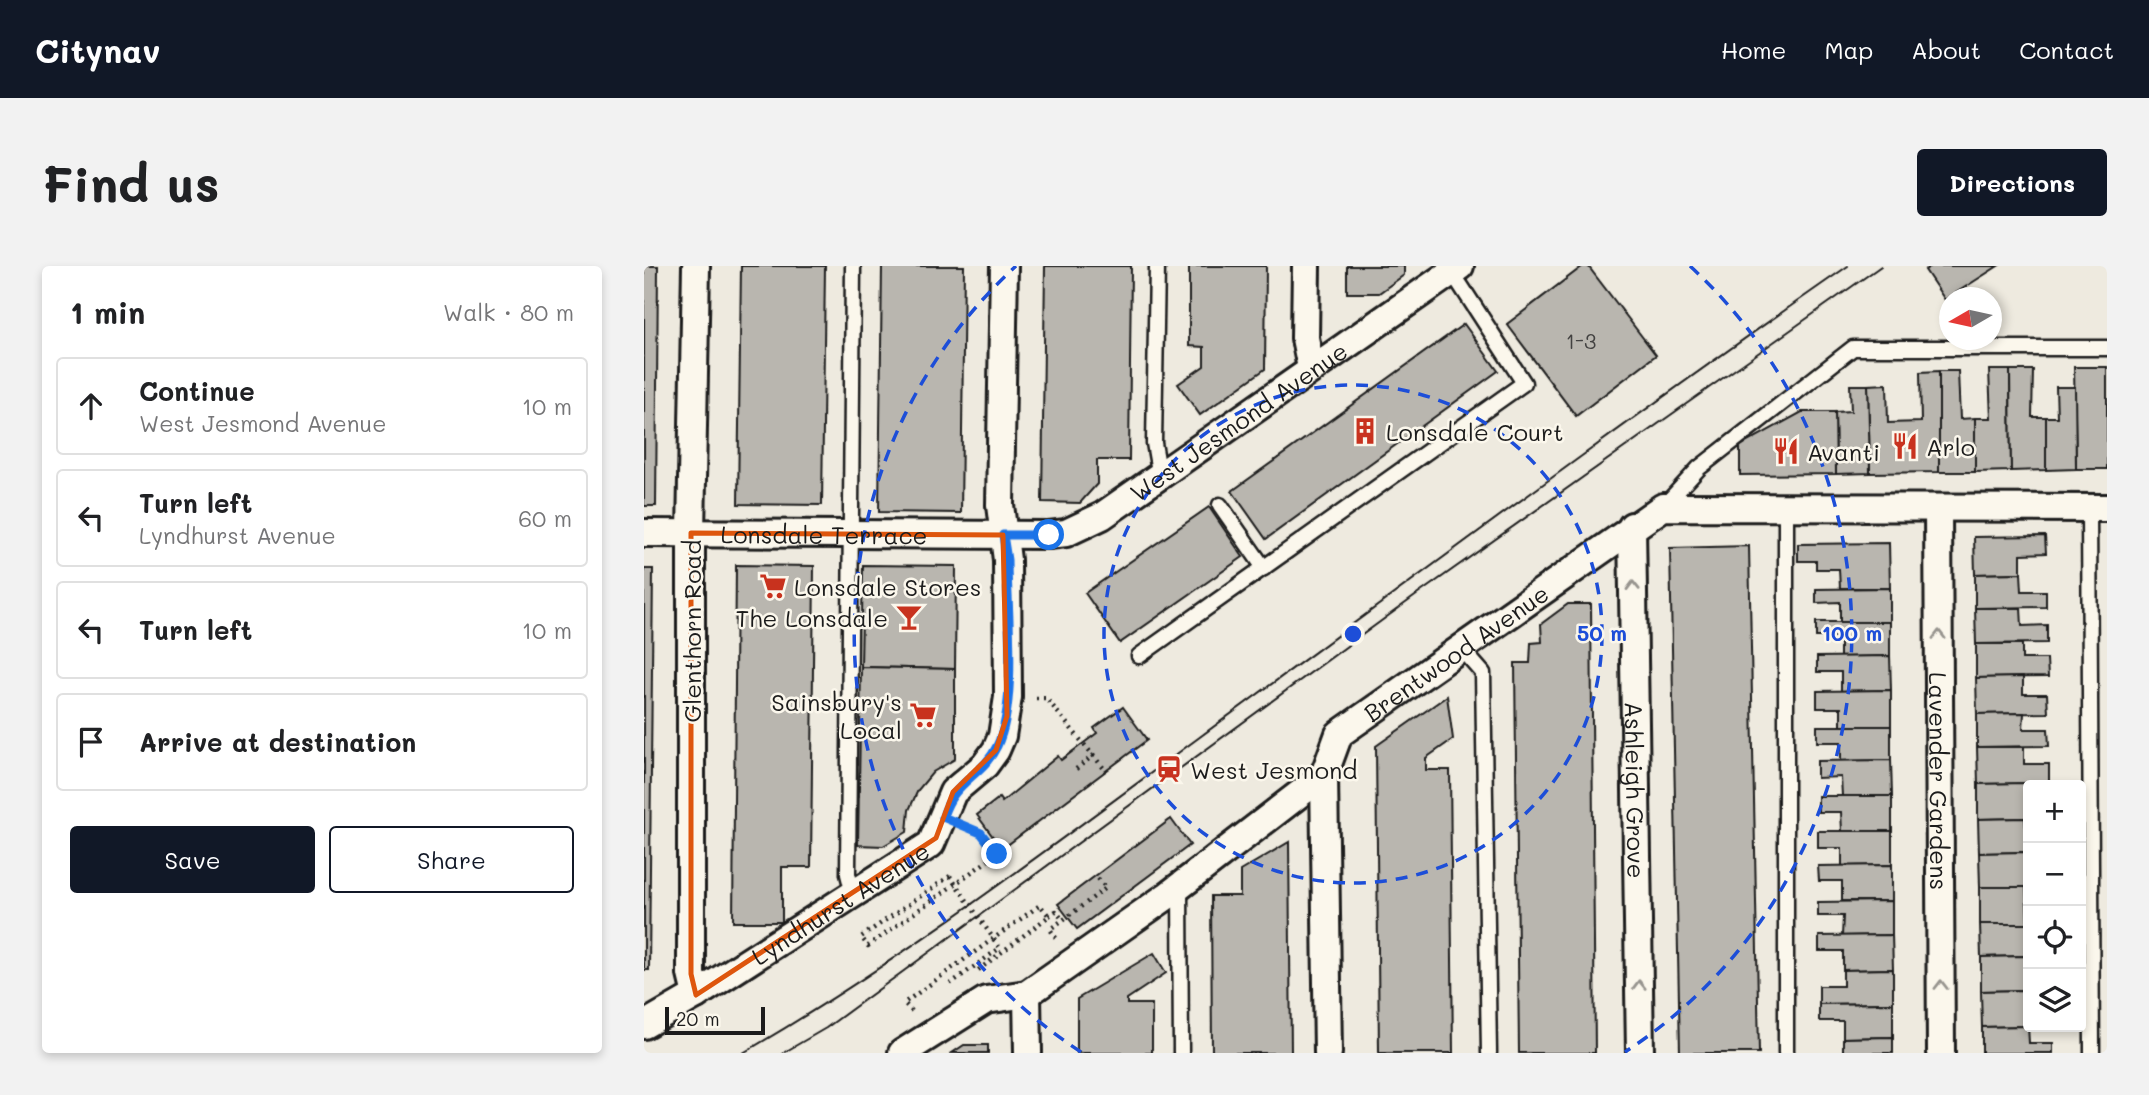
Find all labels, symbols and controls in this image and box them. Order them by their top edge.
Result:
text: Citynav [35,28,160,71]
text: Home [1721,34,1786,65]
text: Map [1824,34,1873,65]
text: About [1911,34,1981,65]
text: Contact [2019,34,2114,65]
button: Directions [1917,149,2107,216]
text: Find us [42,151,220,214]
north arrow [1939,287,2002,350]
text: 1 min [70,292,145,332]
text: Walk · 80 m [443,297,574,327]
house number: 1-3 [1566,327,1596,354]
street label: West Jesmond Avenue [1123,334,1353,508]
text: Continue [139,374,255,408]
icon: ahead [72,387,110,425]
text: 10 m [522,391,572,421]
text: West Jesmond Avenue [139,408,386,438]
building icon: Lonsdale Court [1350,416,1380,446]
place label: Lonsdale Court [1386,416,1564,447]
restaurant icon: Arlo [1890,431,1920,461]
place label: Arlo [1926,431,1975,462]
restaurant icon: Avanti [1771,436,1801,466]
place label: Avanti [1807,436,1880,467]
text: Turn left [139,486,252,520]
icon: left [72,499,110,537]
text: 60 m [518,503,572,533]
street label: Lonsdale Terrace [720,518,928,550]
route start [1033,519,1064,550]
text: Lyndhurst Avenue [139,520,336,550]
street label: Glenthorn Road [676,539,707,723]
supermarket icon: Lonsdale Stores [758,571,788,601]
place label: Lonsdale Stores [794,571,981,602]
street label: Brentwood Avenue [1357,577,1554,728]
one-way arrow [1625,580,1641,591]
place label: The Lonsdale [736,602,888,633]
bar icon: The Lonsdale [894,602,924,632]
icon: left [72,611,110,649]
text: Turn left [139,613,252,647]
text: 10 m [522,615,572,645]
text: 50 m [1577,619,1627,646]
text: 100 m [1822,619,1882,646]
centre of rings [1341,622,1365,646]
one-way arrow [1931,629,1946,640]
street label: Lavender Gardens [1923,672,1956,890]
place label: Sainsbury's Local [771,686,902,745]
supermarket icon: Sainsbury's Local [908,700,938,730]
street label: Ashleigh Grove [1619,701,1653,879]
icon: arrive [72,723,110,761]
text: Arrive at destination [139,725,416,759]
station icon: West Jesmond [1154,754,1184,784]
place label: West Jesmond [1190,754,1357,785]
map controls [2023,780,2086,1032]
button: + [2023,780,2086,843]
button: Save [70,826,315,893]
button: Share [329,826,574,893]
street label: Lyndhurst Avenue [745,834,935,971]
route end [981,838,1012,869]
button: − [2023,843,2086,906]
button: locate [2023,906,2086,969]
button: layers [2023,969,2086,1032]
one-way arrow [1631,979,1647,990]
one-way arrow [1933,979,1949,990]
scale bar [665,1004,765,1036]
text: 20 m [676,1006,720,1031]

